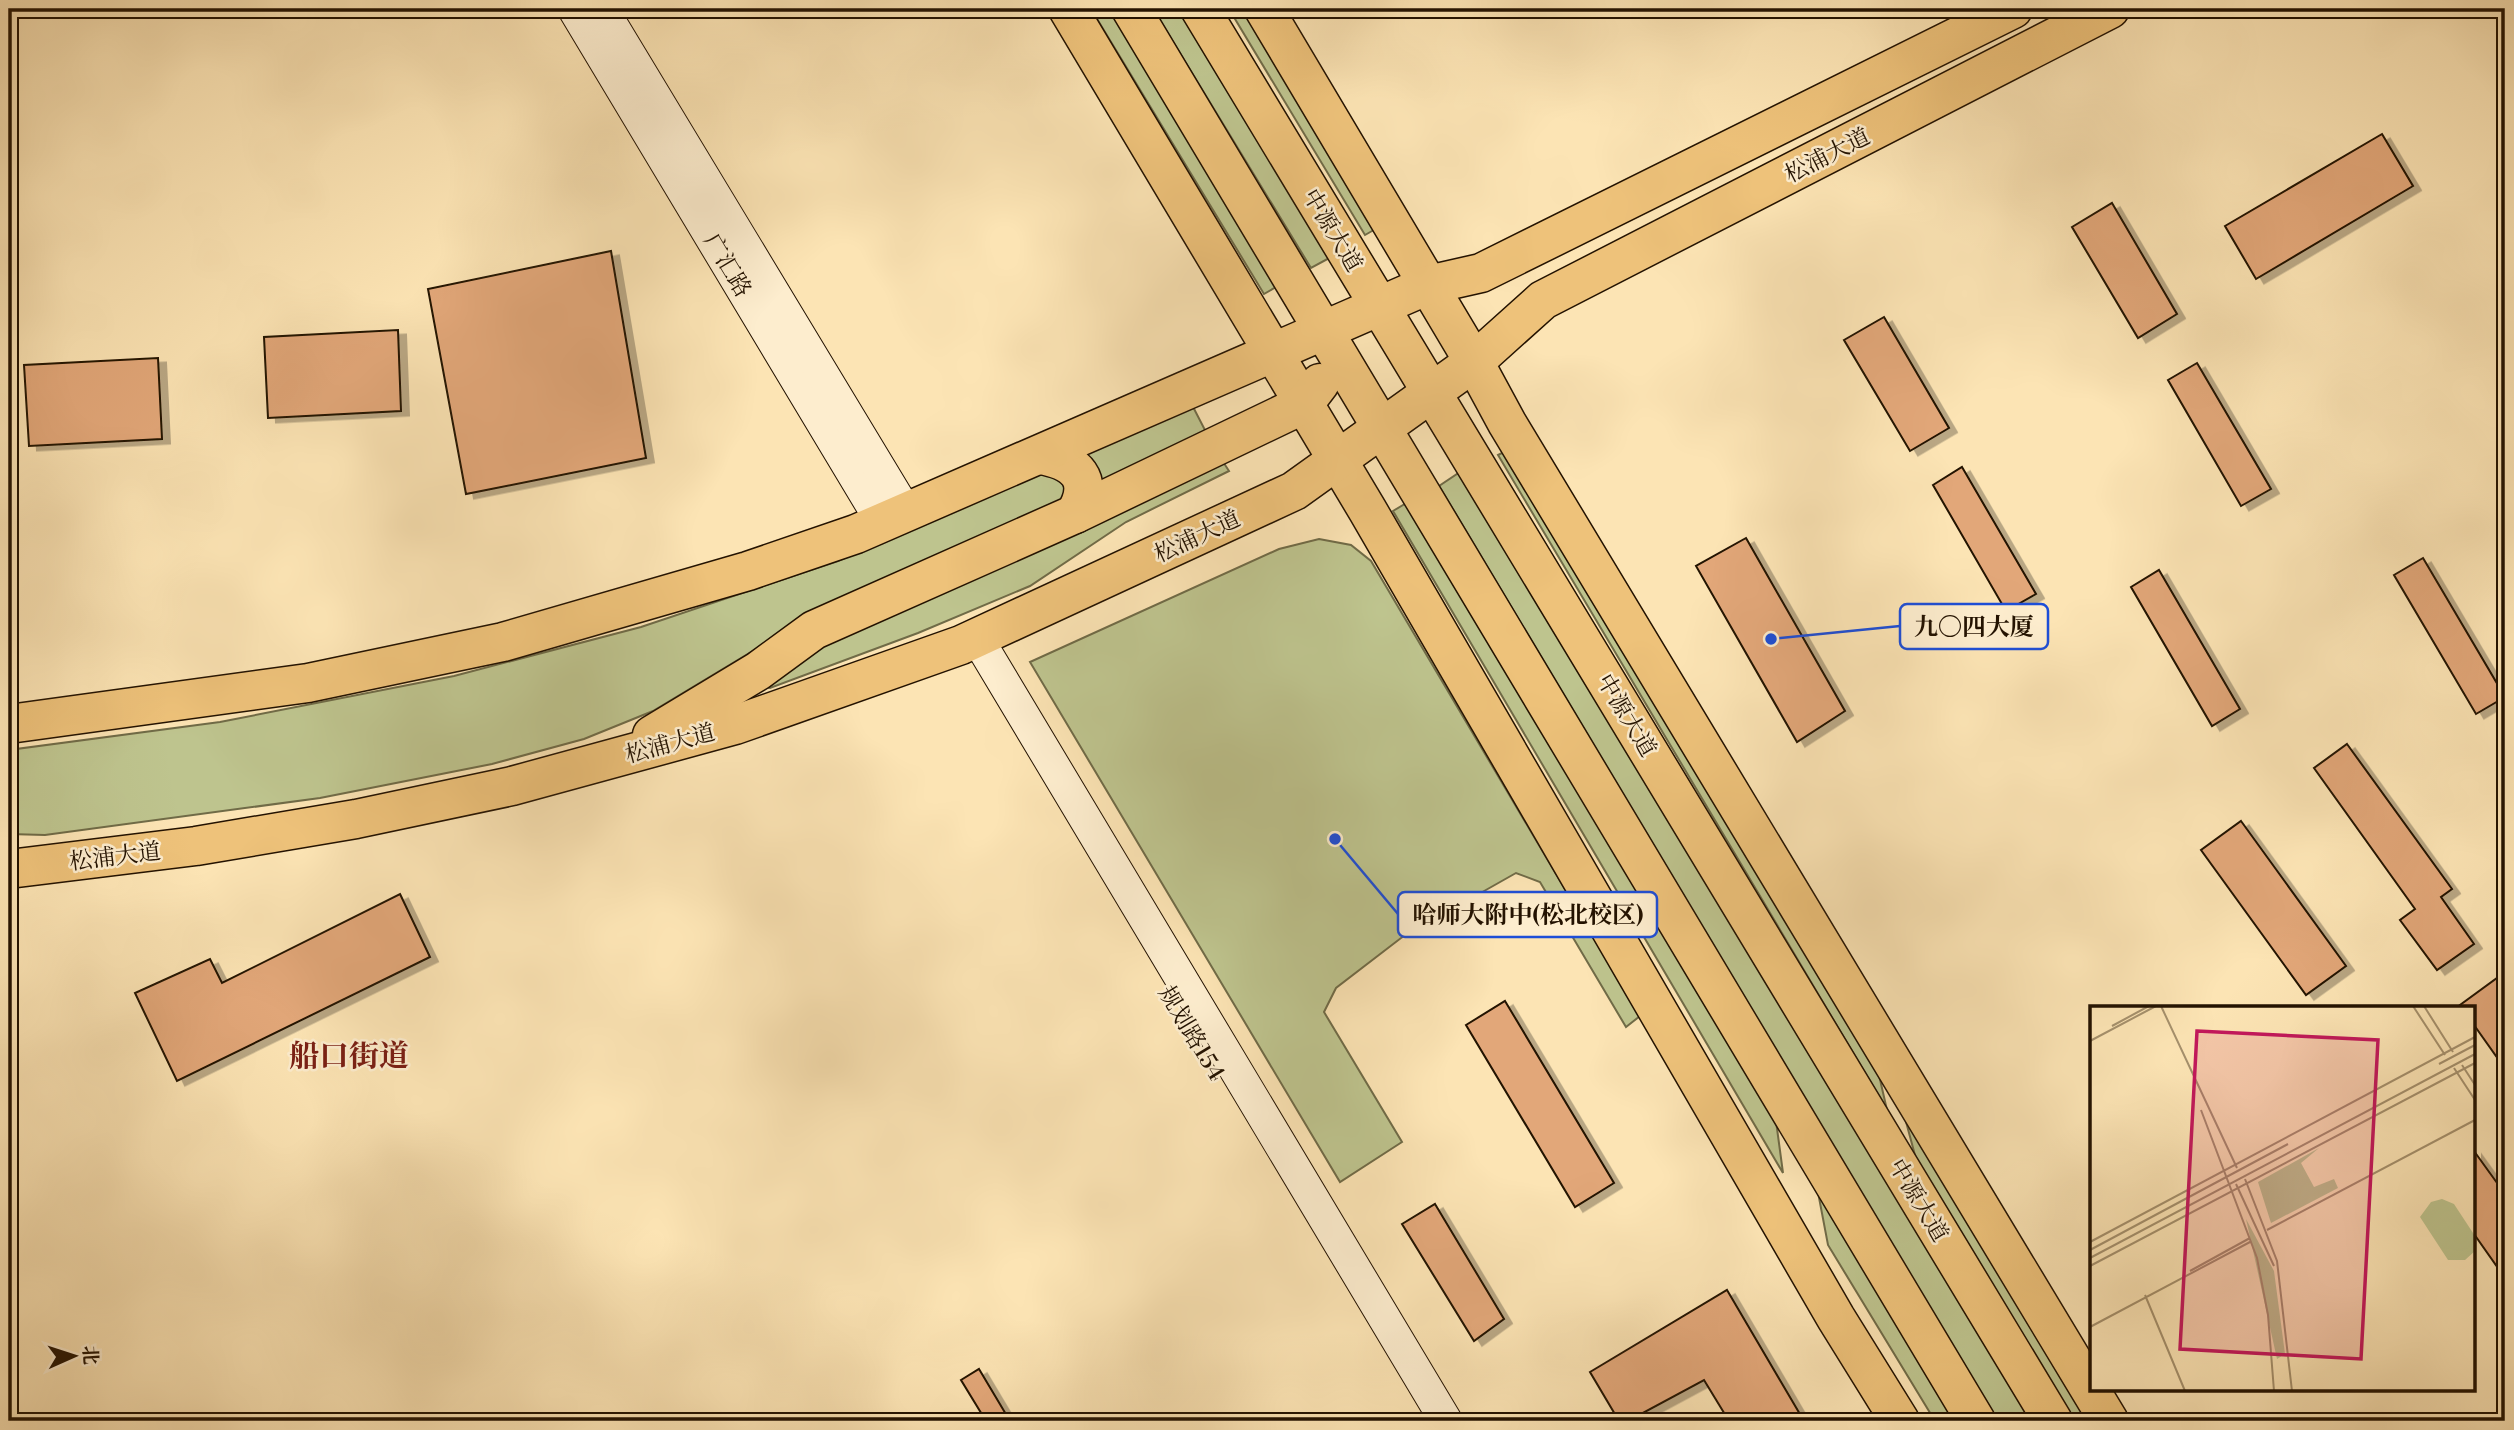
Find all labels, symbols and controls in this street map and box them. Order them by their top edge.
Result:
street label: 松浦大道 [1780,123,1875,189]
street label: 中源大道 [1296,184,1368,277]
street label: 广汇路 [697,229,757,302]
street label: 松浦大道 [1150,505,1245,569]
callout: 九〇四大厦 [1900,604,2048,649]
text: 九〇四大厦 [1914,613,2034,643]
street label: 中源大道 [1590,669,1662,762]
street label: 松浦大道 [622,719,718,769]
street label: 松浦大道 [68,837,162,876]
callout: 哈师大附中(松北校区) [1398,892,1657,937]
text: 哈师大附中(松北校区) [1413,901,1643,931]
street label: 规划路154 [1152,981,1230,1086]
inset map [2090,1006,2476,1392]
district label: 船口街道 [289,1038,409,1076]
street label: 中源大道 [1882,1154,1954,1247]
north arrow [38,1322,108,1392]
text: 北 [77,1345,102,1365]

